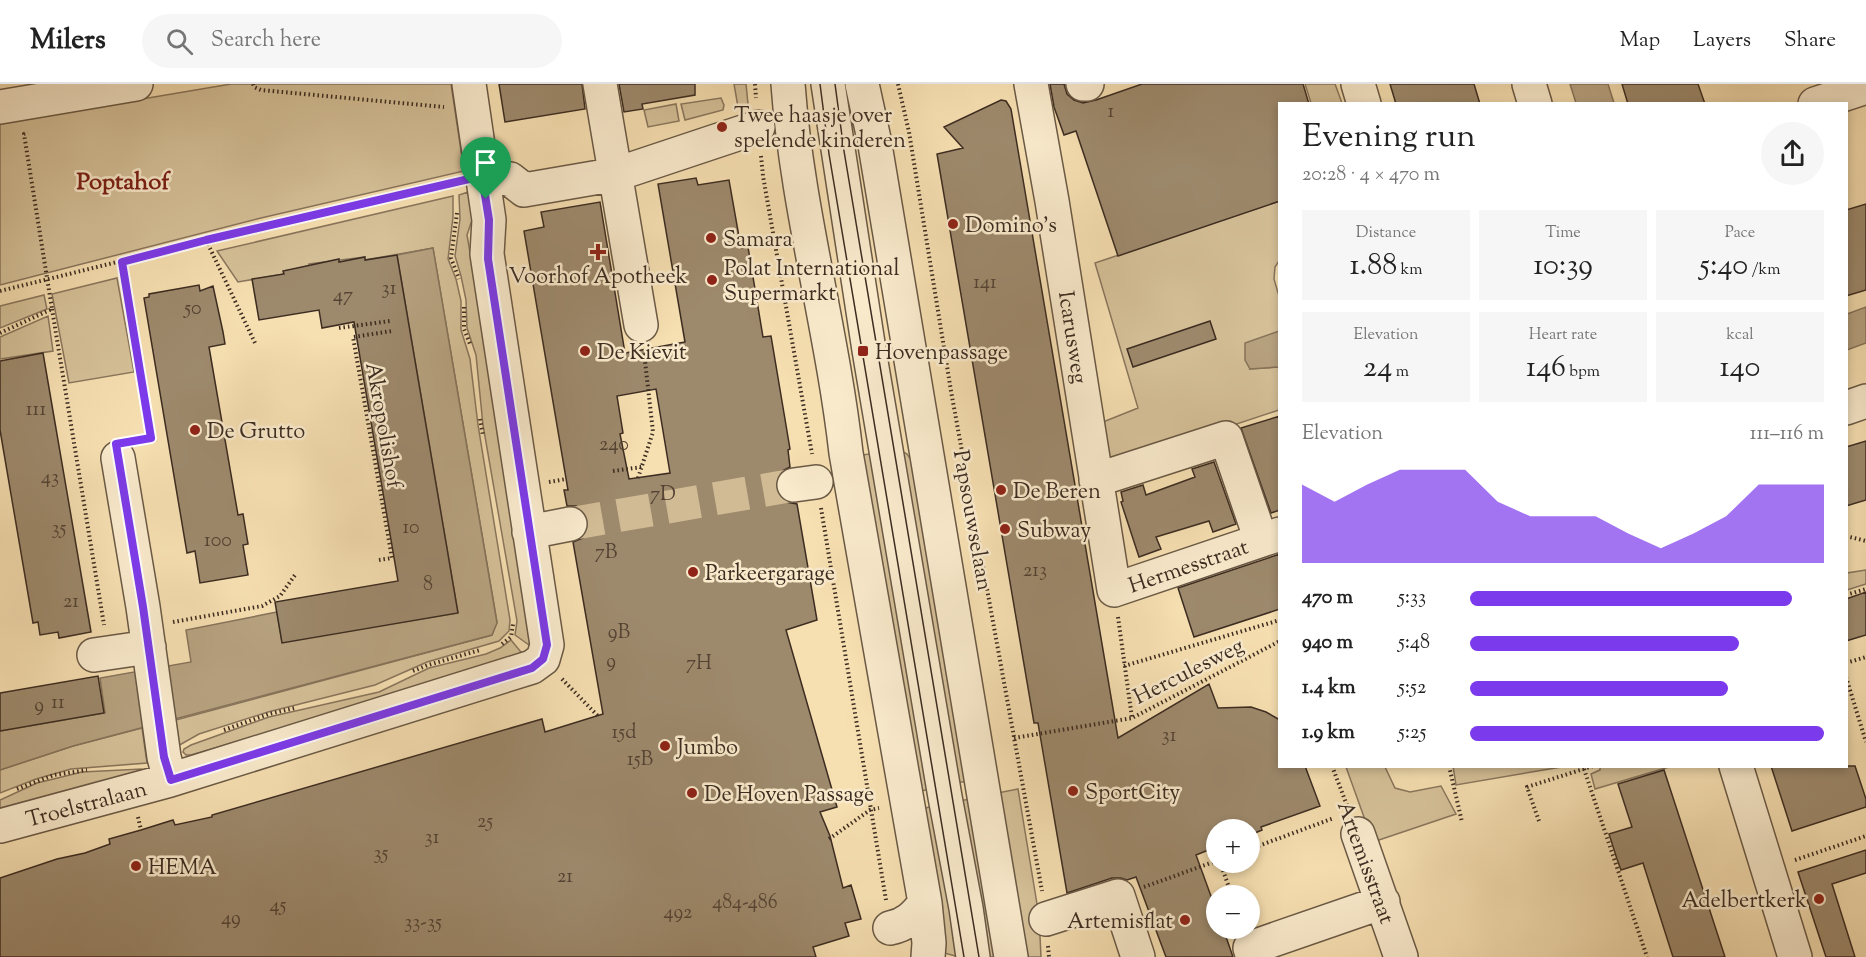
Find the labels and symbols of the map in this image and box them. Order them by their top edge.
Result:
house number: 1 [1108,98,1115,127]
place label: Twee haasje over spelende kinderen [734,101,906,158]
marker: Twee haasje over spelende kinderen [715,120,729,134]
pin [460,137,511,199]
district label: Poptahof [76,166,171,200]
place label: Domino's [965,211,1057,243]
marker: Domino's [946,217,960,231]
place label: Samara [723,225,793,257]
marker: Samara [704,231,718,245]
marker: Voorhof Apotheek [591,245,605,259]
place label: Polat International Supermarkt [724,254,900,311]
place label: Voorhof Apotheek [508,262,688,294]
house number: 141 [973,269,997,298]
marker: Polat International Supermarkt [705,273,719,287]
house number: 31 [382,275,397,304]
house number: 47 [333,282,353,311]
street label: Icarusweg [1048,289,1094,386]
house number: 50 [183,295,202,324]
place label: De Kievit [597,338,687,370]
place label: Hovenpassage [875,338,1008,370]
marker: De Kievit [578,344,592,358]
marker: Hovenpassage [856,344,870,358]
street label: Akropolishof [355,360,409,492]
house number: 111 [26,396,46,425]
place label: De Grutto [207,417,305,449]
marker: De Grutto [188,423,202,437]
house number: 240 [599,431,629,460]
street label: Papsouwselaan [943,448,999,593]
house number: 43 [41,464,59,493]
place label: De Beren [1013,477,1101,509]
house number: 7D [650,481,676,510]
marker: De Beren [994,483,1008,497]
house number: 10 [402,514,420,543]
house number: 35 [52,515,67,544]
place label: Subway [1017,516,1091,548]
marker: Subway [998,522,1012,536]
house number: 100 [204,527,232,556]
street label: Hermesstraat [1125,532,1254,603]
house number: 7B [595,539,618,568]
house number: 213 [1023,557,1047,586]
place label: Parkeergarage [705,559,835,591]
marker: Parkeergarage [686,565,700,579]
house number: 8 [423,571,433,600]
house number: 21 [63,588,79,617]
house number: 9B [608,619,631,648]
street label: Herculesweg [1129,631,1250,714]
house number: 9 [606,648,616,677]
house number: 7H [686,650,712,679]
house number: 11 [51,689,65,718]
house number: 9 [34,692,44,721]
house number: 15d [612,719,636,748]
house number: 31 [1162,722,1177,751]
place label: Jumbo [676,733,738,765]
marker: Jumbo [658,739,672,753]
house number: 15B [627,746,654,775]
street label: Troelstralaan [23,774,151,837]
place label: SportCity [1085,778,1180,810]
place label: De Hoven Passage [704,780,874,812]
marker: SportCity [1066,784,1080,798]
marker: De Hoven Passage [685,786,699,800]
street label: Artemisstraat [1327,797,1401,929]
house number: 25 [477,808,493,837]
house number: 31 [425,824,440,853]
house number: 35 [374,840,389,869]
place label: HEMA [148,853,217,885]
marker: HEMA [129,859,143,873]
house number: 21 [557,863,573,892]
place label: Adelbertkerk [1682,886,1807,918]
house number: 484-486 [712,889,778,918]
house number: 45 [270,892,287,921]
marker: Adelbertkerk [1812,892,1826,906]
house number: 492 [664,899,692,928]
house number: 49 [221,905,241,934]
place label: Artemisflat [1067,907,1173,939]
house number: 33-35 [404,909,442,938]
marker: Artemisflat [1178,913,1192,927]

